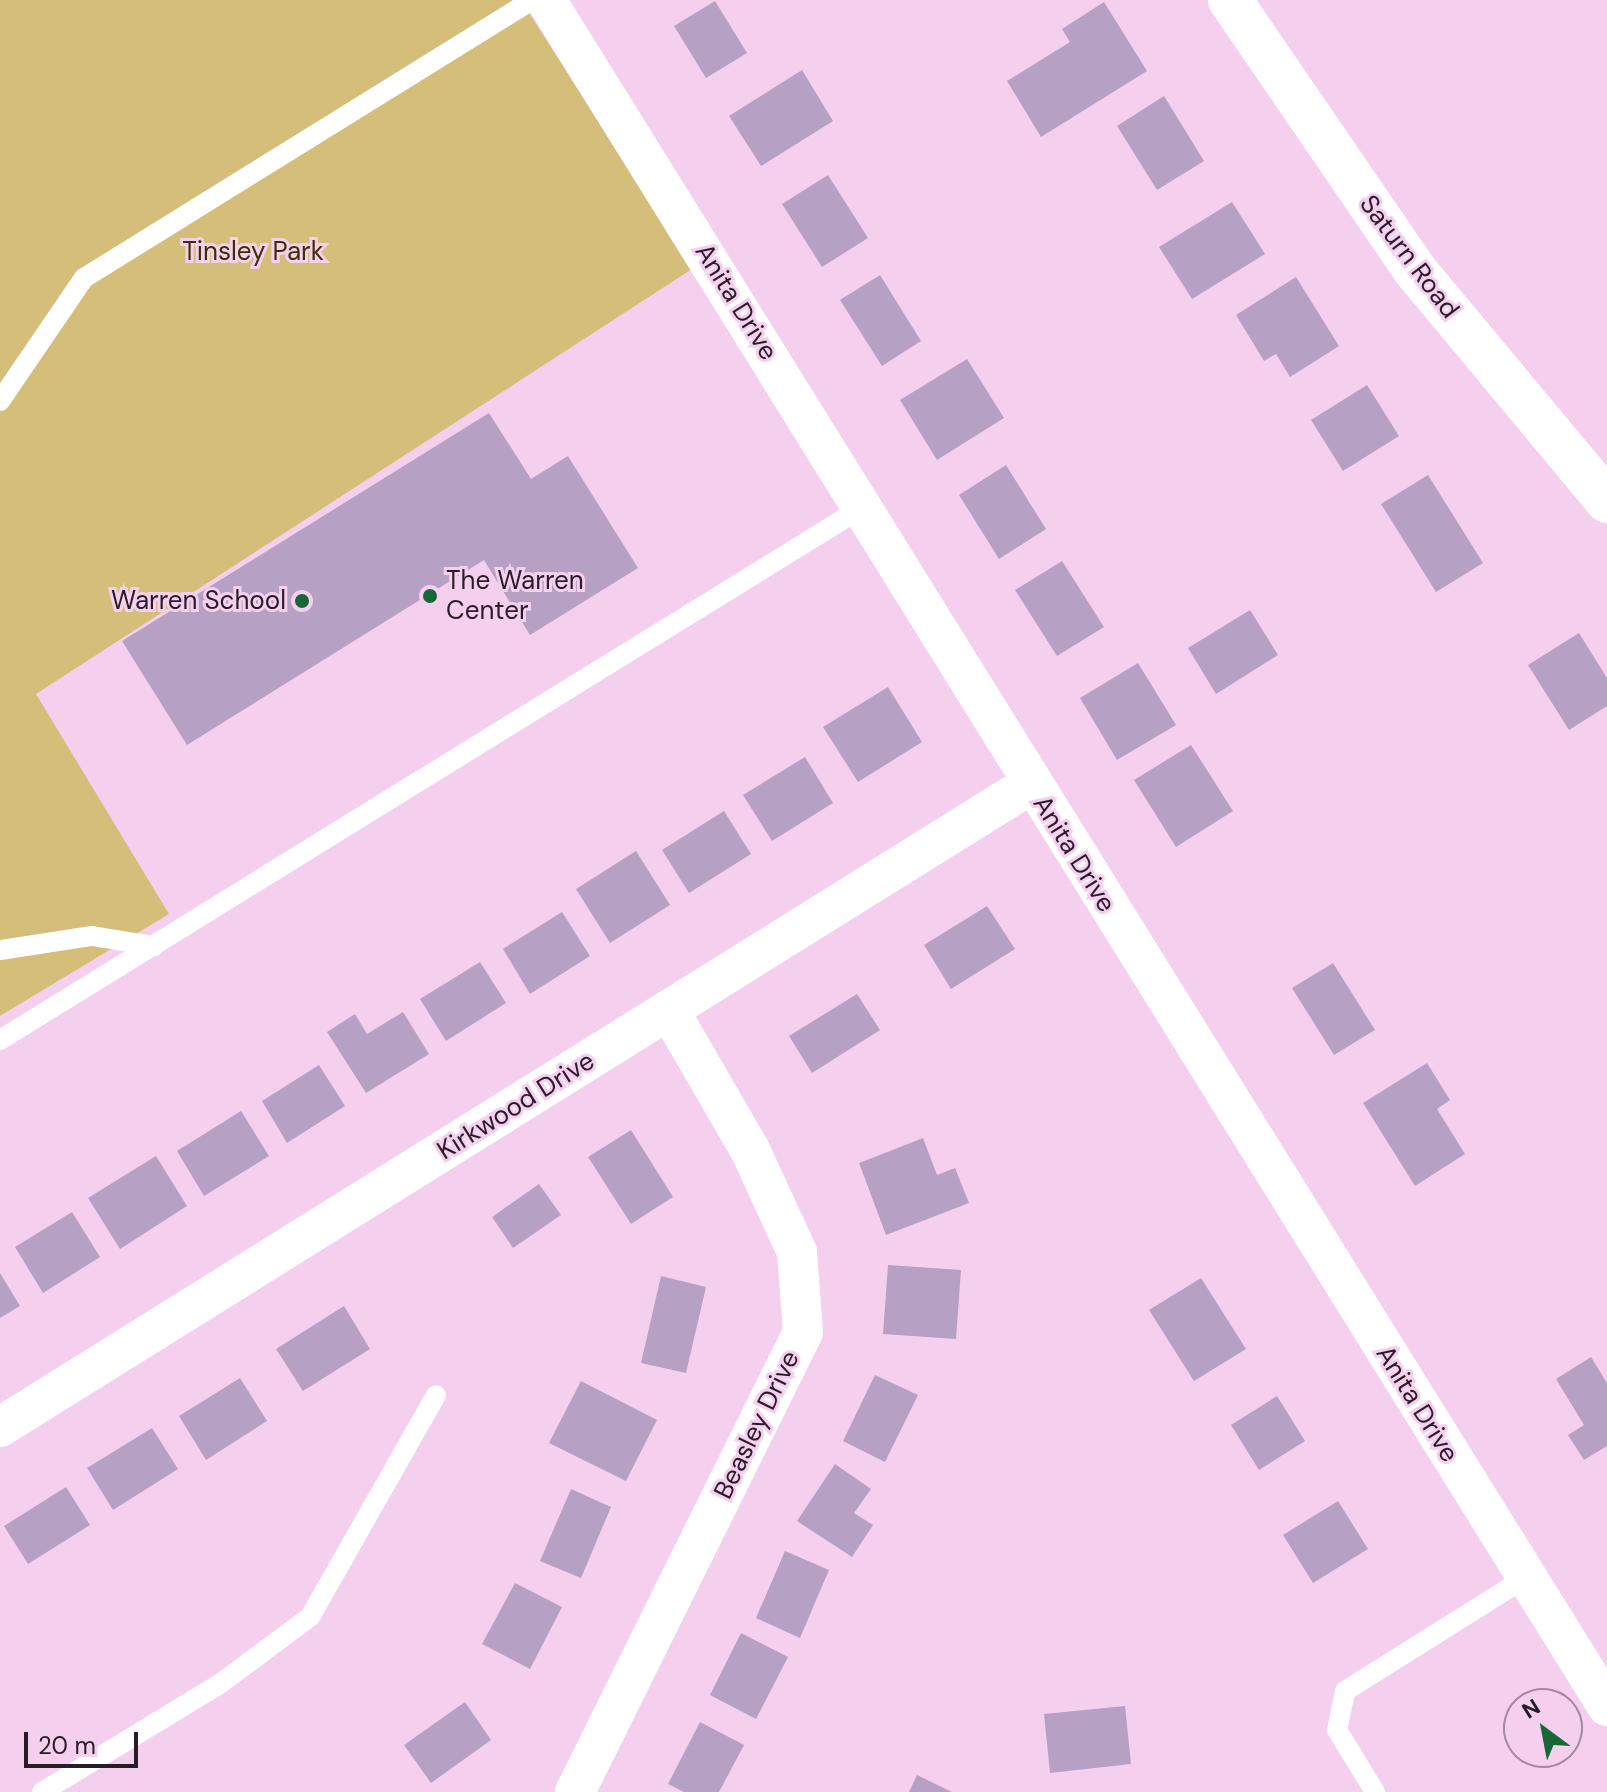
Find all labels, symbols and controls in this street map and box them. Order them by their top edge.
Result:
street label: Saturn Road [1353,189,1465,325]
park label: Tinsley Park [182,236,324,268]
street label: Anita Drive [688,238,784,366]
place label: The Warren Center [446,565,584,626]
place label: Warren School [111,585,286,617]
marker: The Warren Center [421,587,439,605]
marker: Warren School [293,592,311,610]
street label: Anita Drive [1026,790,1122,918]
street label: Kirkwood Drive [432,1045,600,1167]
street label: Anita Drive [1369,1340,1465,1468]
street label: Beasley Drive [708,1346,806,1504]
north arrow [1503,1688,1583,1768]
text: N [1517,1692,1546,1725]
scale bar [28,1716,142,1766]
text: 20 m [38,1730,96,1761]

